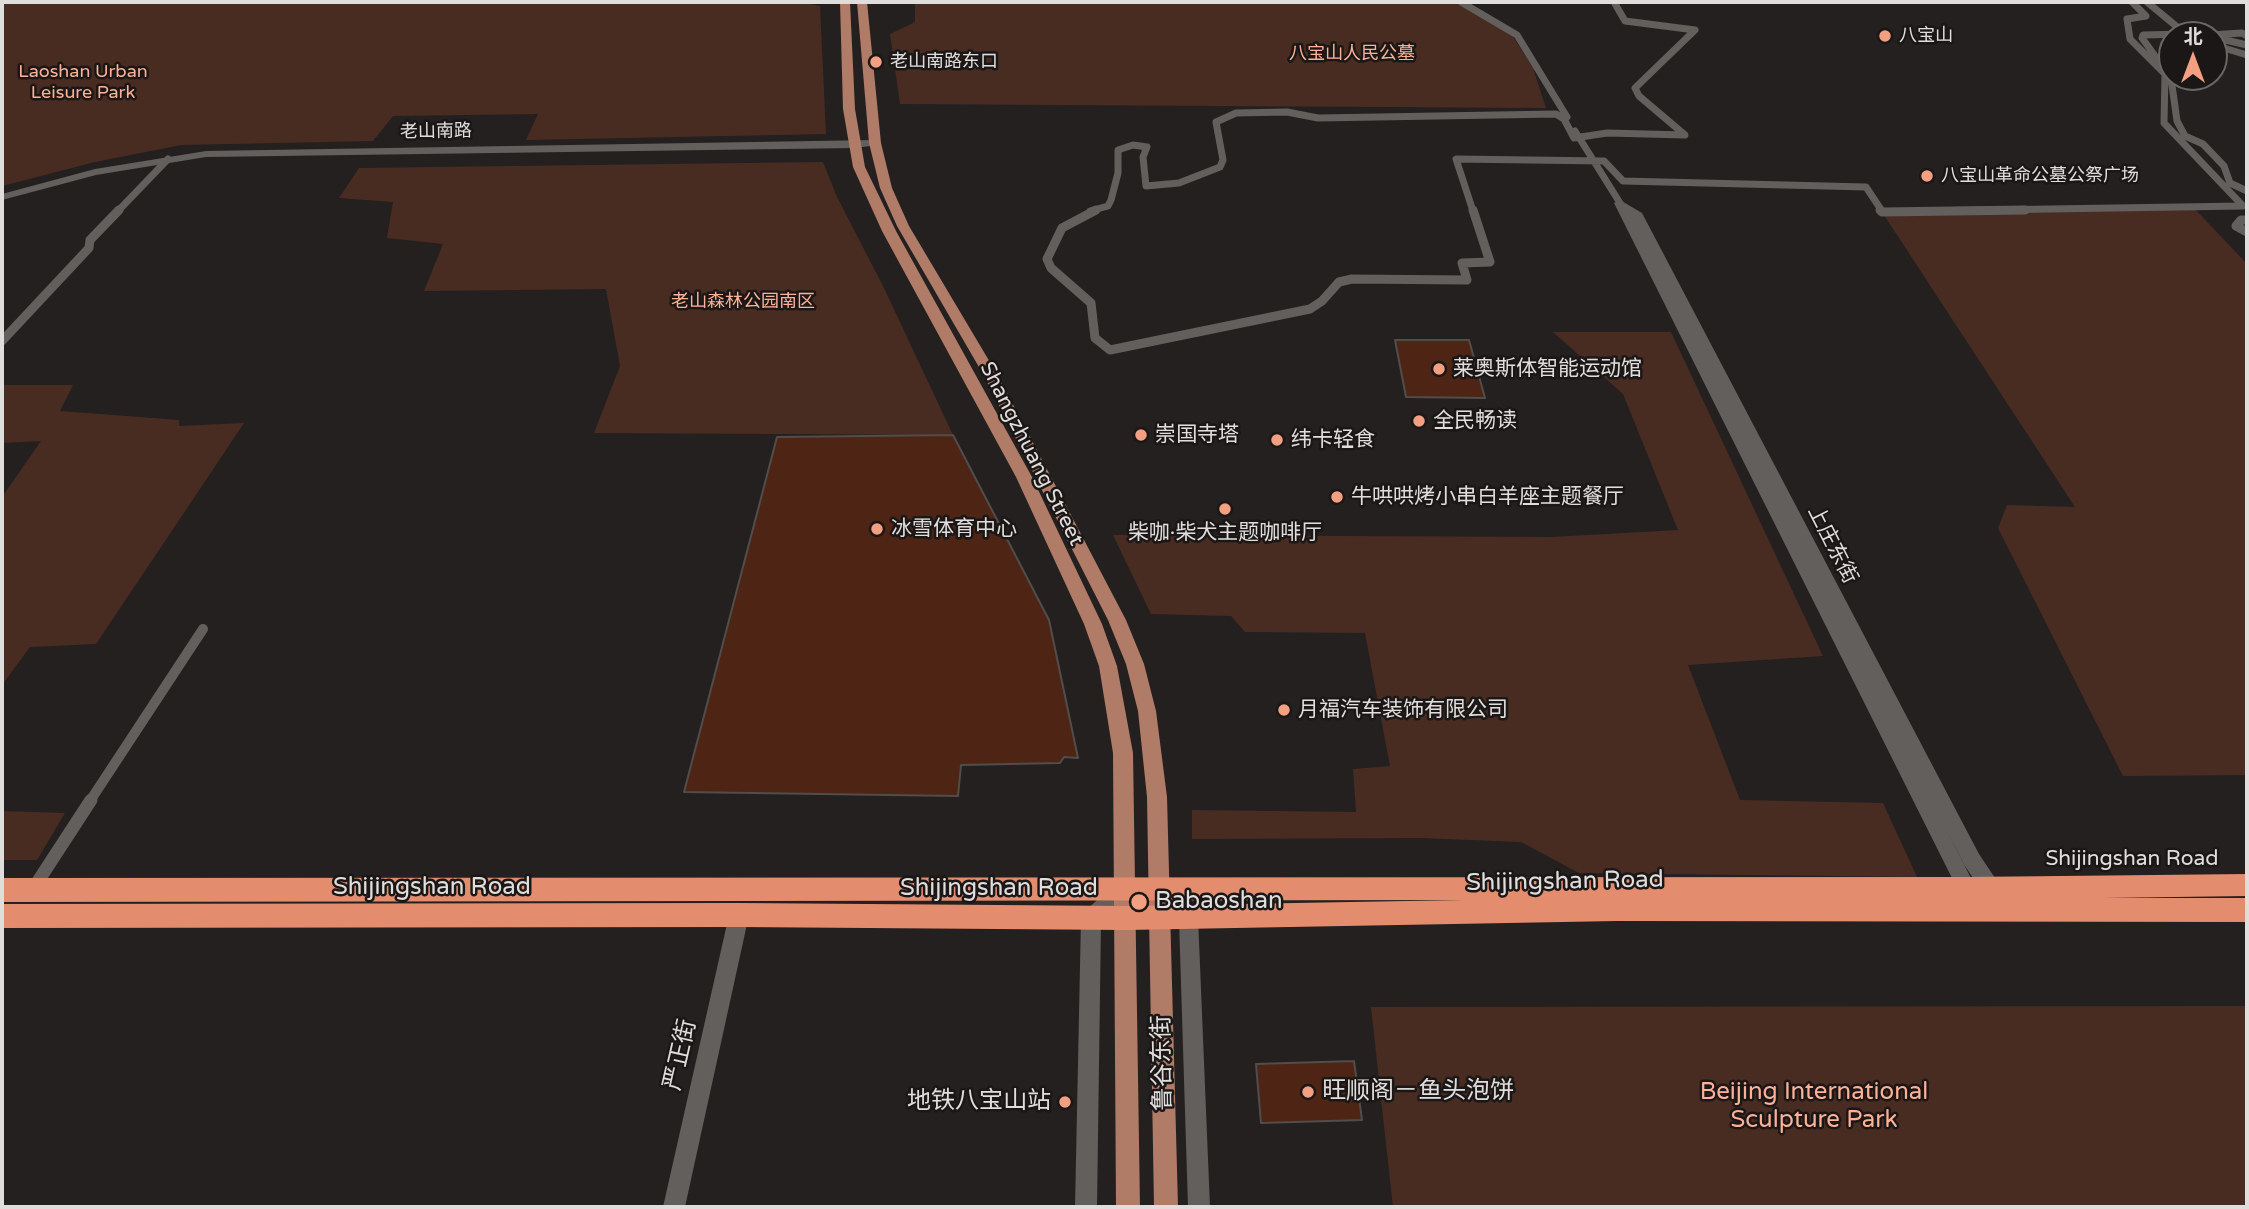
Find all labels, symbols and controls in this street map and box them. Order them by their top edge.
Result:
north arrow [2158,21,2228,91]
place label: 八宝山 [1899,25,1953,47]
text: 北 [2183,26,2203,48]
marker: 八宝山 [1877,28,1893,44]
park label: 八宝山人民公墓 [1289,43,1415,65]
place label: 老山南路东口 [890,51,998,73]
marker: 老山南路东口 [868,54,884,70]
park label: Laoshan Urban Leisure Park [18,61,148,104]
street label: 老山南路 [400,121,472,143]
place label: 八宝山革命公墓公祭广场 [1941,165,2139,187]
marker: 八宝山革命公墓公祭广场 [1919,168,1935,184]
park label: 老山森林公园南区 [671,291,815,313]
place label: 莱奥斯体智能运动馆 [1453,356,1642,382]
street label: Shangzhuang Street [974,358,1088,550]
marker: 莱奥斯体智能运动馆 [1431,361,1447,377]
place label: 全民畅读 [1433,408,1517,434]
marker: 全民畅读 [1411,413,1427,429]
place label: 崇国寺塔 [1155,422,1239,448]
marker: 崇国寺塔 [1133,427,1149,443]
place label: 纬卡轻食 [1291,427,1375,453]
marker: 纬卡轻食 [1269,432,1285,448]
place label: 牛哄哄烤小串白羊座主题餐厅 [1351,484,1624,510]
marker: 牛哄哄烤小串白羊座主题餐厅 [1329,489,1345,505]
marker: 柴咖·柴犬主题咖啡厅 [1217,501,1233,517]
street label: 上庄东街 [1802,502,1862,588]
place label: 冰雪体育中心 [891,516,1017,542]
place label: 柴咖·柴犬主题咖啡厅 [1128,520,1322,546]
marker: 冰雪体育中心 [869,521,885,537]
place label: 月福汽车装饰有限公司 [1298,697,1508,723]
marker: 月福汽车装饰有限公司 [1276,702,1292,718]
street label: Shijingshan Road [2045,846,2219,872]
street label: Shijingshan Road [1466,866,1664,898]
street label: Shijingshan Road [333,874,531,902]
street label: Shijingshan Road [900,875,1098,903]
place label: Babaoshan [1155,888,1283,916]
marker: Babaoshan [1129,892,1149,912]
street label: 鲁谷东街 [1148,1015,1178,1111]
street label: 严正街 [659,1017,703,1093]
place label: 旺顺阁－鱼头泡饼 [1322,1078,1514,1106]
park label: Beijing International Sculpture Park [1700,1079,1928,1135]
marker: 旺顺阁－鱼头泡饼 [1300,1084,1316,1100]
place label: 地铁八宝山站 [907,1088,1051,1116]
marker: 地铁八宝山站 [1057,1094,1073,1110]

